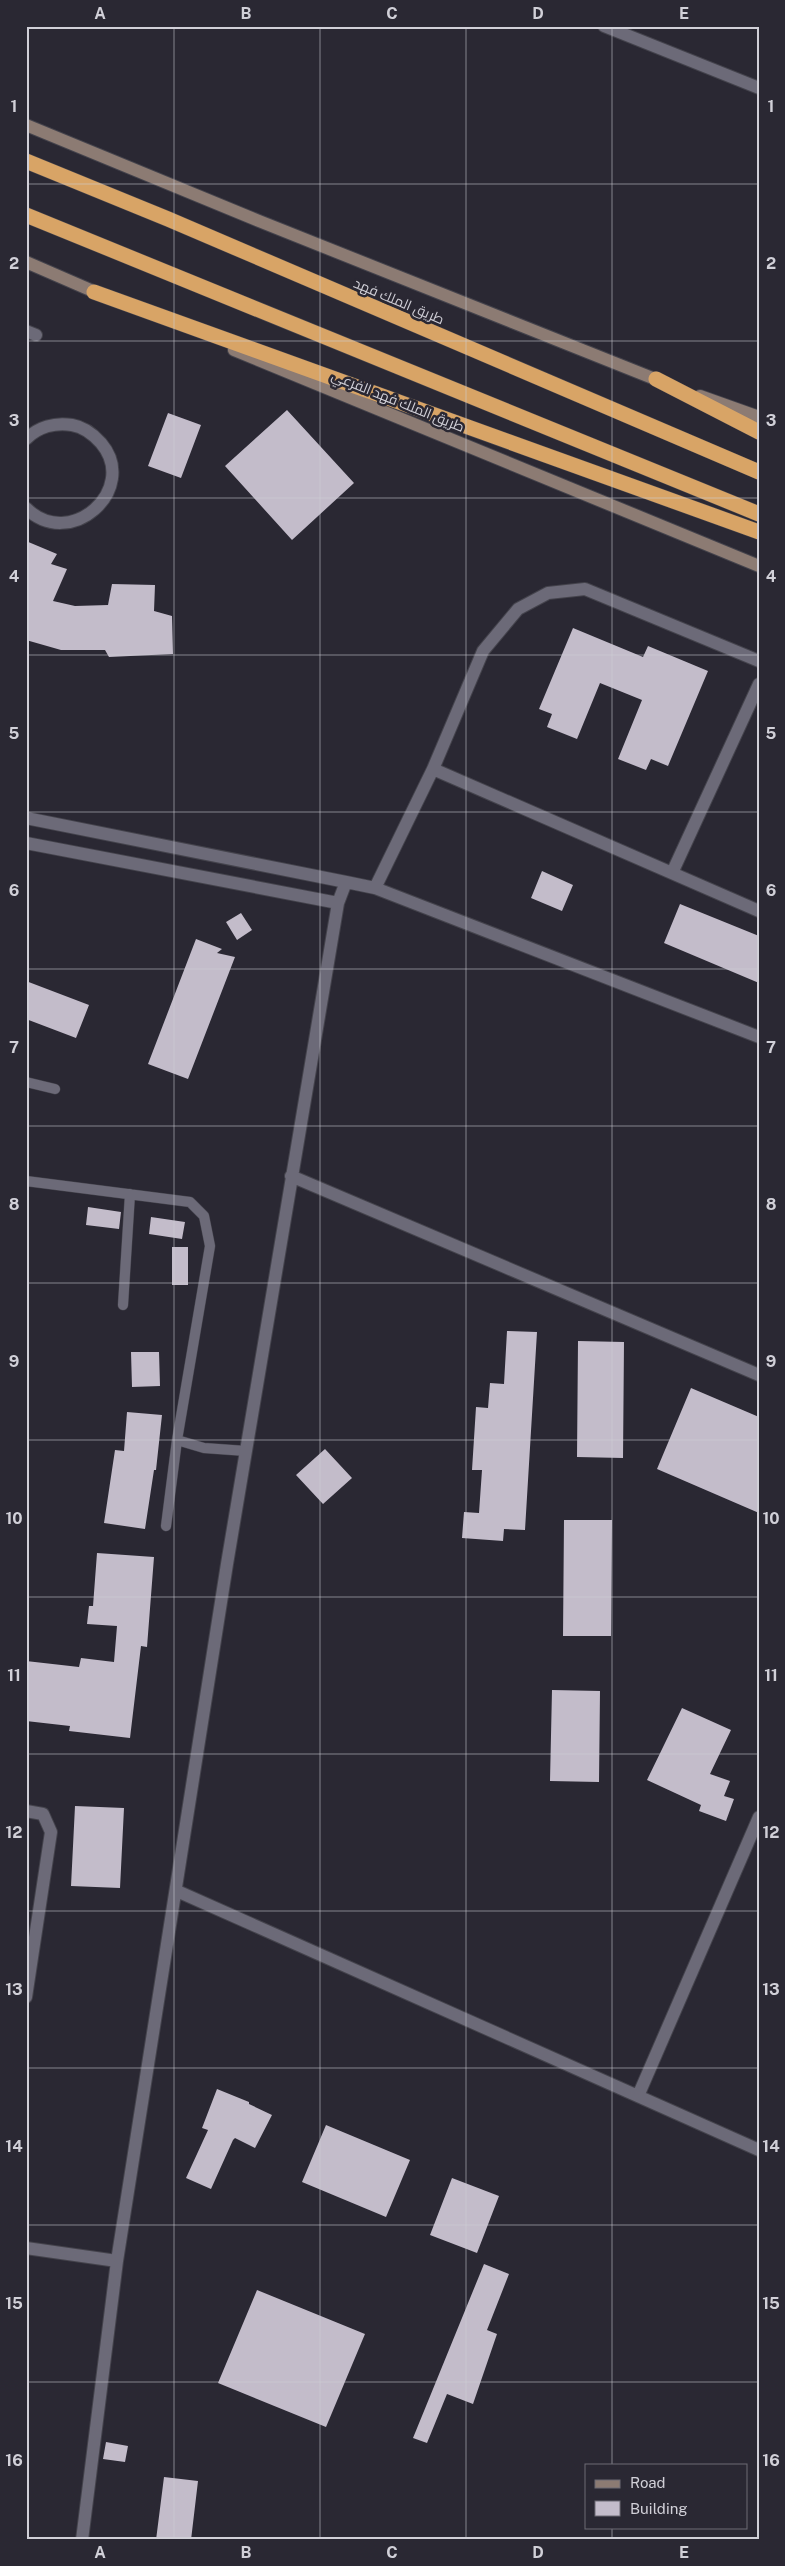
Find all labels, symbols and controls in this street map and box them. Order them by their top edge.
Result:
text: A [94,4,106,23]
text: B [241,4,252,23]
text: C [386,4,398,23]
text: D [532,4,544,23]
text: E [679,4,689,23]
text: 1 [11,97,17,116]
text: 1 [768,97,774,116]
text: 2 [9,254,19,273]
text: 2 [766,254,776,273]
street label: طريق الملك فهد [351,275,447,328]
street label: طريق الملك فهد الفرعي [328,367,467,439]
text: 3 [9,411,19,430]
text: 3 [766,411,776,430]
text: 4 [9,567,20,586]
text: 4 [766,567,777,586]
text: 5 [9,724,20,743]
text: 5 [766,724,777,743]
text: 6 [9,881,19,900]
text: 6 [766,881,776,900]
text: 7 [9,1038,19,1057]
text: 7 [766,1038,776,1057]
text: 8 [9,1195,20,1214]
text: 8 [766,1195,777,1214]
text: 9 [9,1352,19,1371]
text: 9 [766,1352,776,1371]
text: 10 [5,1509,23,1528]
text: 10 [762,1509,780,1528]
text: 11 [7,1666,21,1685]
text: 11 [764,1666,778,1685]
text: 12 [5,1823,23,1842]
text: 12 [762,1823,780,1842]
text: 13 [5,1980,23,1999]
text: 13 [762,1980,780,1999]
text: 14 [5,2137,23,2156]
text: 14 [762,2137,780,2156]
text: 15 [5,2294,23,2313]
text: 15 [762,2294,780,2313]
text: 16 [5,2451,23,2470]
text: 16 [762,2451,780,2470]
legend [585,2464,748,2528]
text: Road [630,2474,666,2491]
text: Building [630,2500,688,2517]
text: A [94,2543,106,2562]
text: B [241,2543,252,2562]
text: C [386,2543,398,2562]
text: D [532,2543,544,2562]
text: E [679,2543,689,2562]

